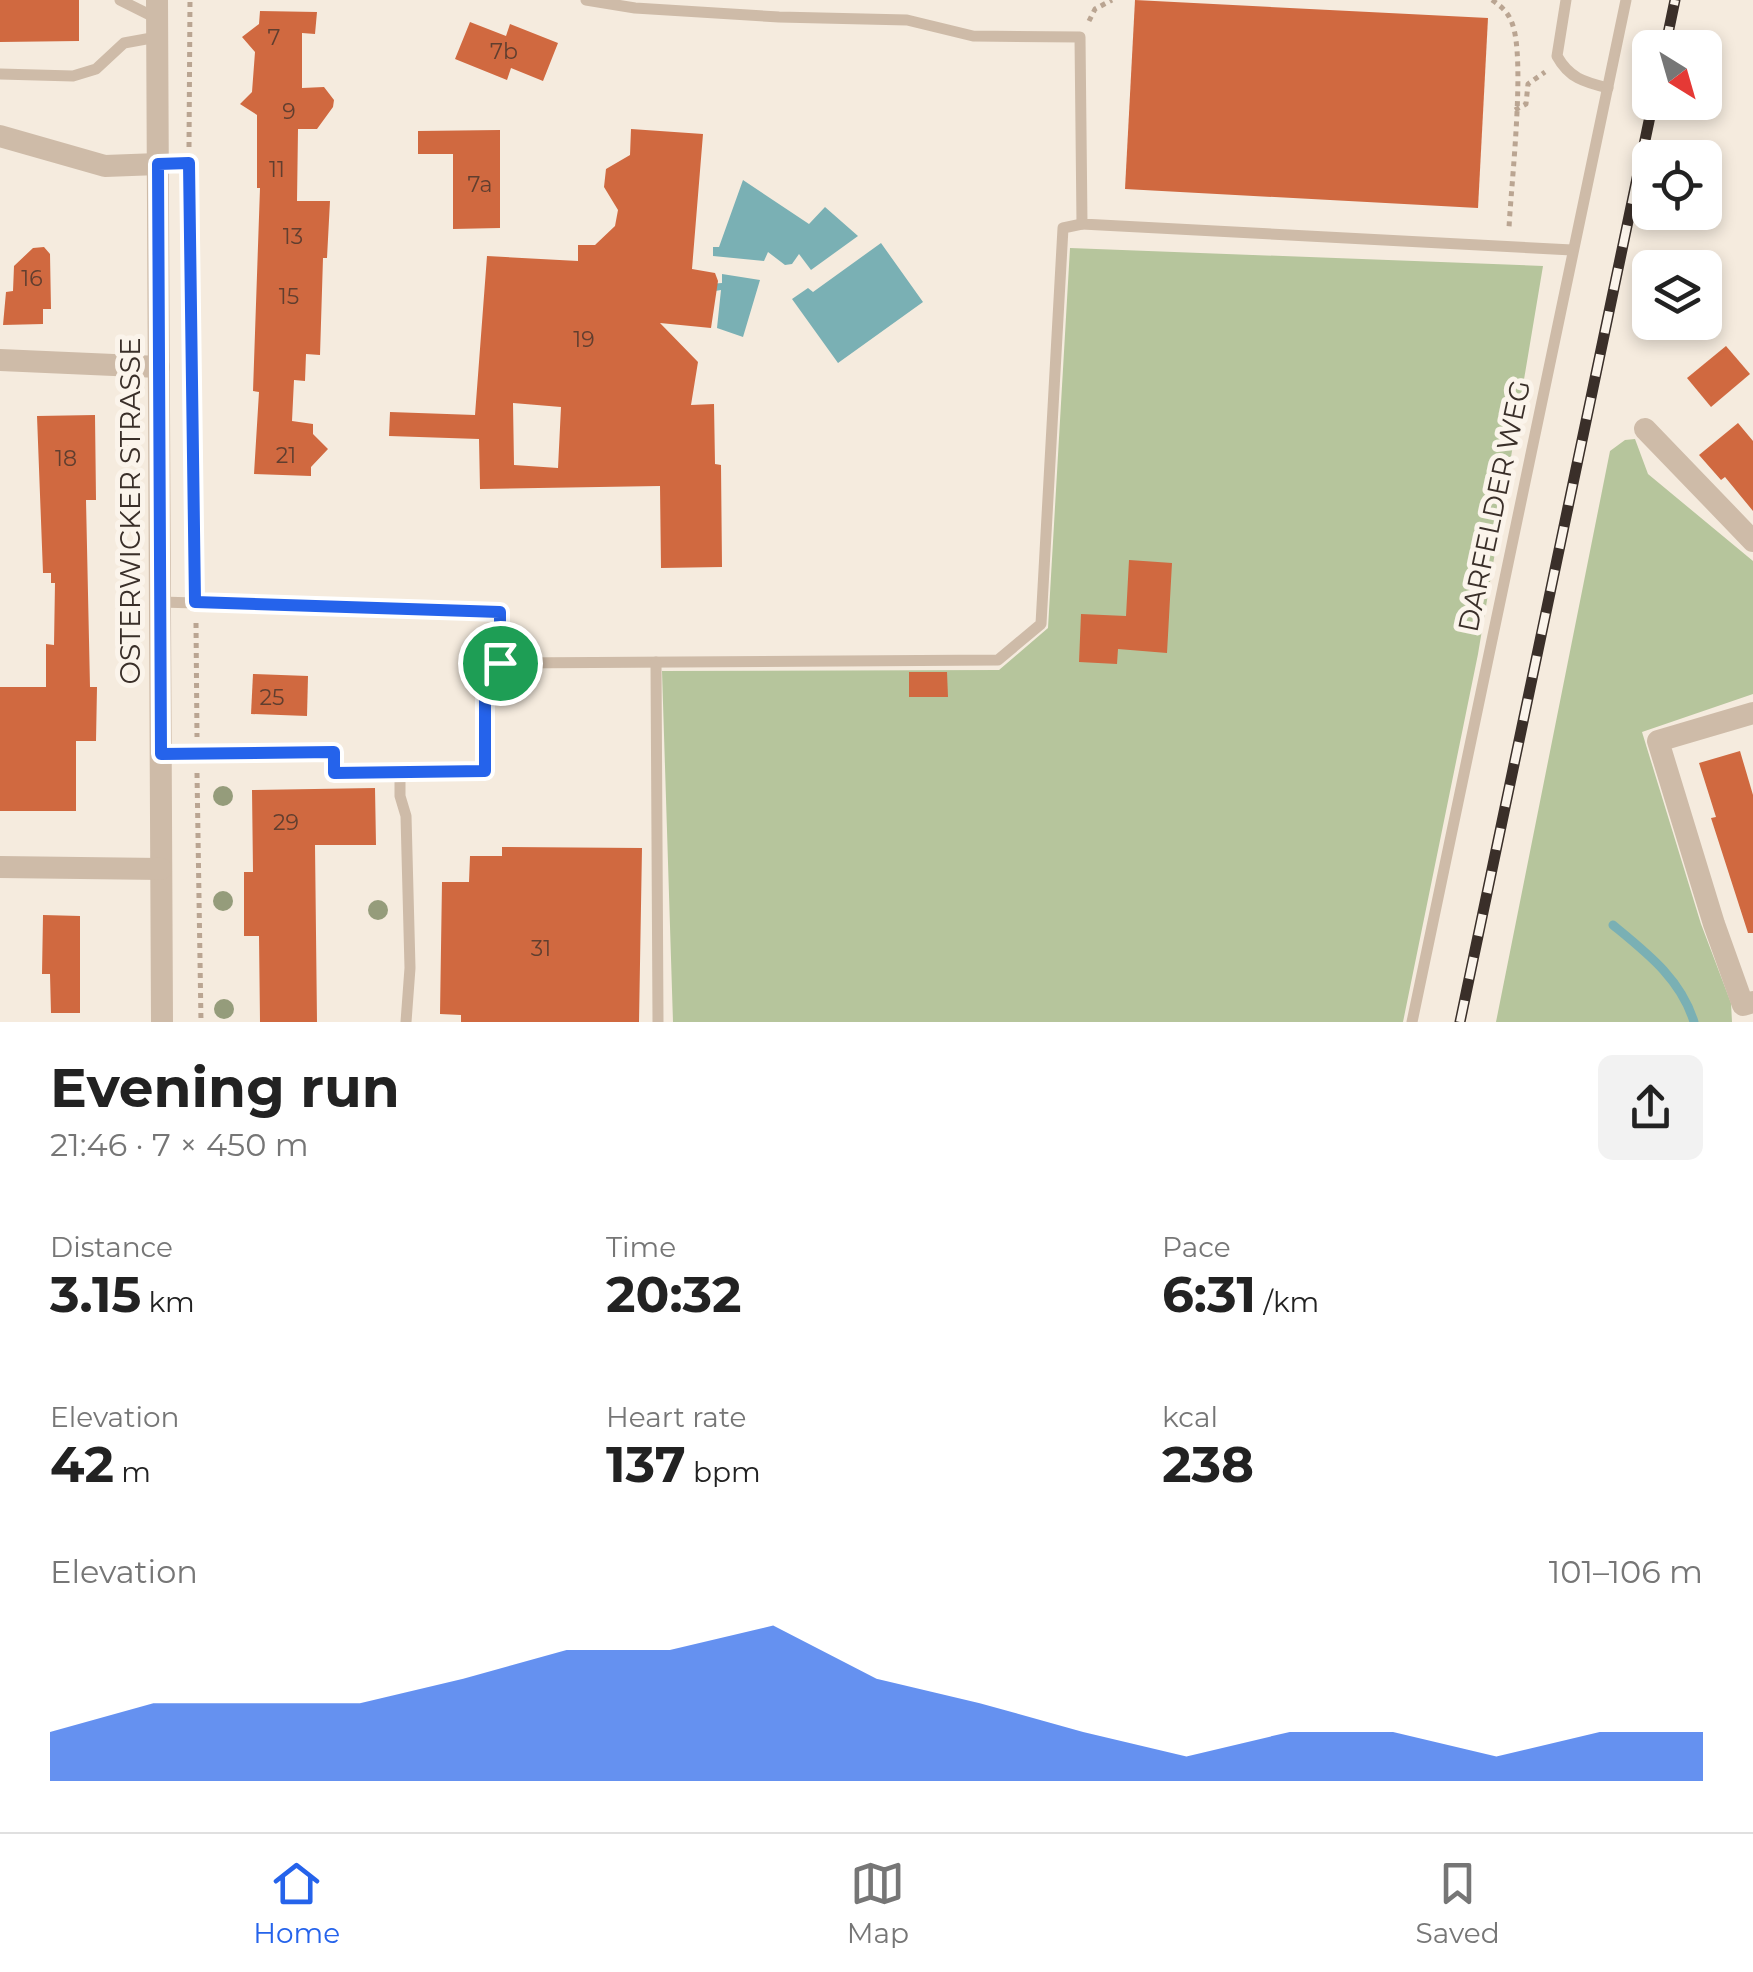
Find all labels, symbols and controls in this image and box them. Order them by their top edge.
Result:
house number: 7 [268,24,281,51]
north arrow [1632,30,1722,120]
map controls [1632,30,1722,340]
house number: 7b [490,38,518,65]
house number: 9 [282,98,296,125]
button: locate [1632,140,1722,230]
house number: 11 [269,156,285,183]
house number: 7a [467,171,493,198]
house number: 13 [283,223,303,250]
button: layers [1632,250,1722,340]
house number: 16 [21,265,43,292]
house number: 15 [279,283,299,310]
house number: 19 [573,326,595,353]
street label: OSTERWICKER STRASSE [113,337,147,685]
street label: DARFELDER WEG [1451,377,1537,635]
house number: 21 [276,442,296,469]
house number: 18 [55,445,77,472]
pin [458,621,543,706]
icon: arrive [473,636,528,691]
house number: 25 [260,684,284,711]
house number: 29 [273,809,299,836]
house number: 31 [531,935,551,962]
text: Evening run [50,1054,400,1121]
button: share [1598,1055,1703,1160]
text: 21:46 · 7 × 450 m [50,1125,309,1164]
text: Distance [50,1230,173,1264]
text: Time [606,1230,676,1264]
text: Pace [1162,1230,1231,1264]
text: 3.15 [50,1264,141,1325]
text: 20:32 [606,1264,741,1325]
text: 6:31 [1162,1264,1256,1325]
text: km [141,1285,195,1319]
text: /km [1256,1285,1319,1319]
text: Elevation [50,1400,179,1434]
text: Heart rate [606,1400,747,1434]
text: kcal [1162,1400,1218,1434]
text: 42 [50,1434,114,1495]
text: 137 [606,1434,686,1495]
text: 238 [1162,1434,1254,1495]
text: m [114,1455,151,1489]
text: bpm [686,1455,761,1489]
text: Elevation [50,1552,198,1591]
text: 101–106 m [1549,1552,1703,1591]
tab: Home [253,1856,340,1950]
tab: Map [847,1856,909,1950]
tab: Saved [1416,1856,1500,1950]

